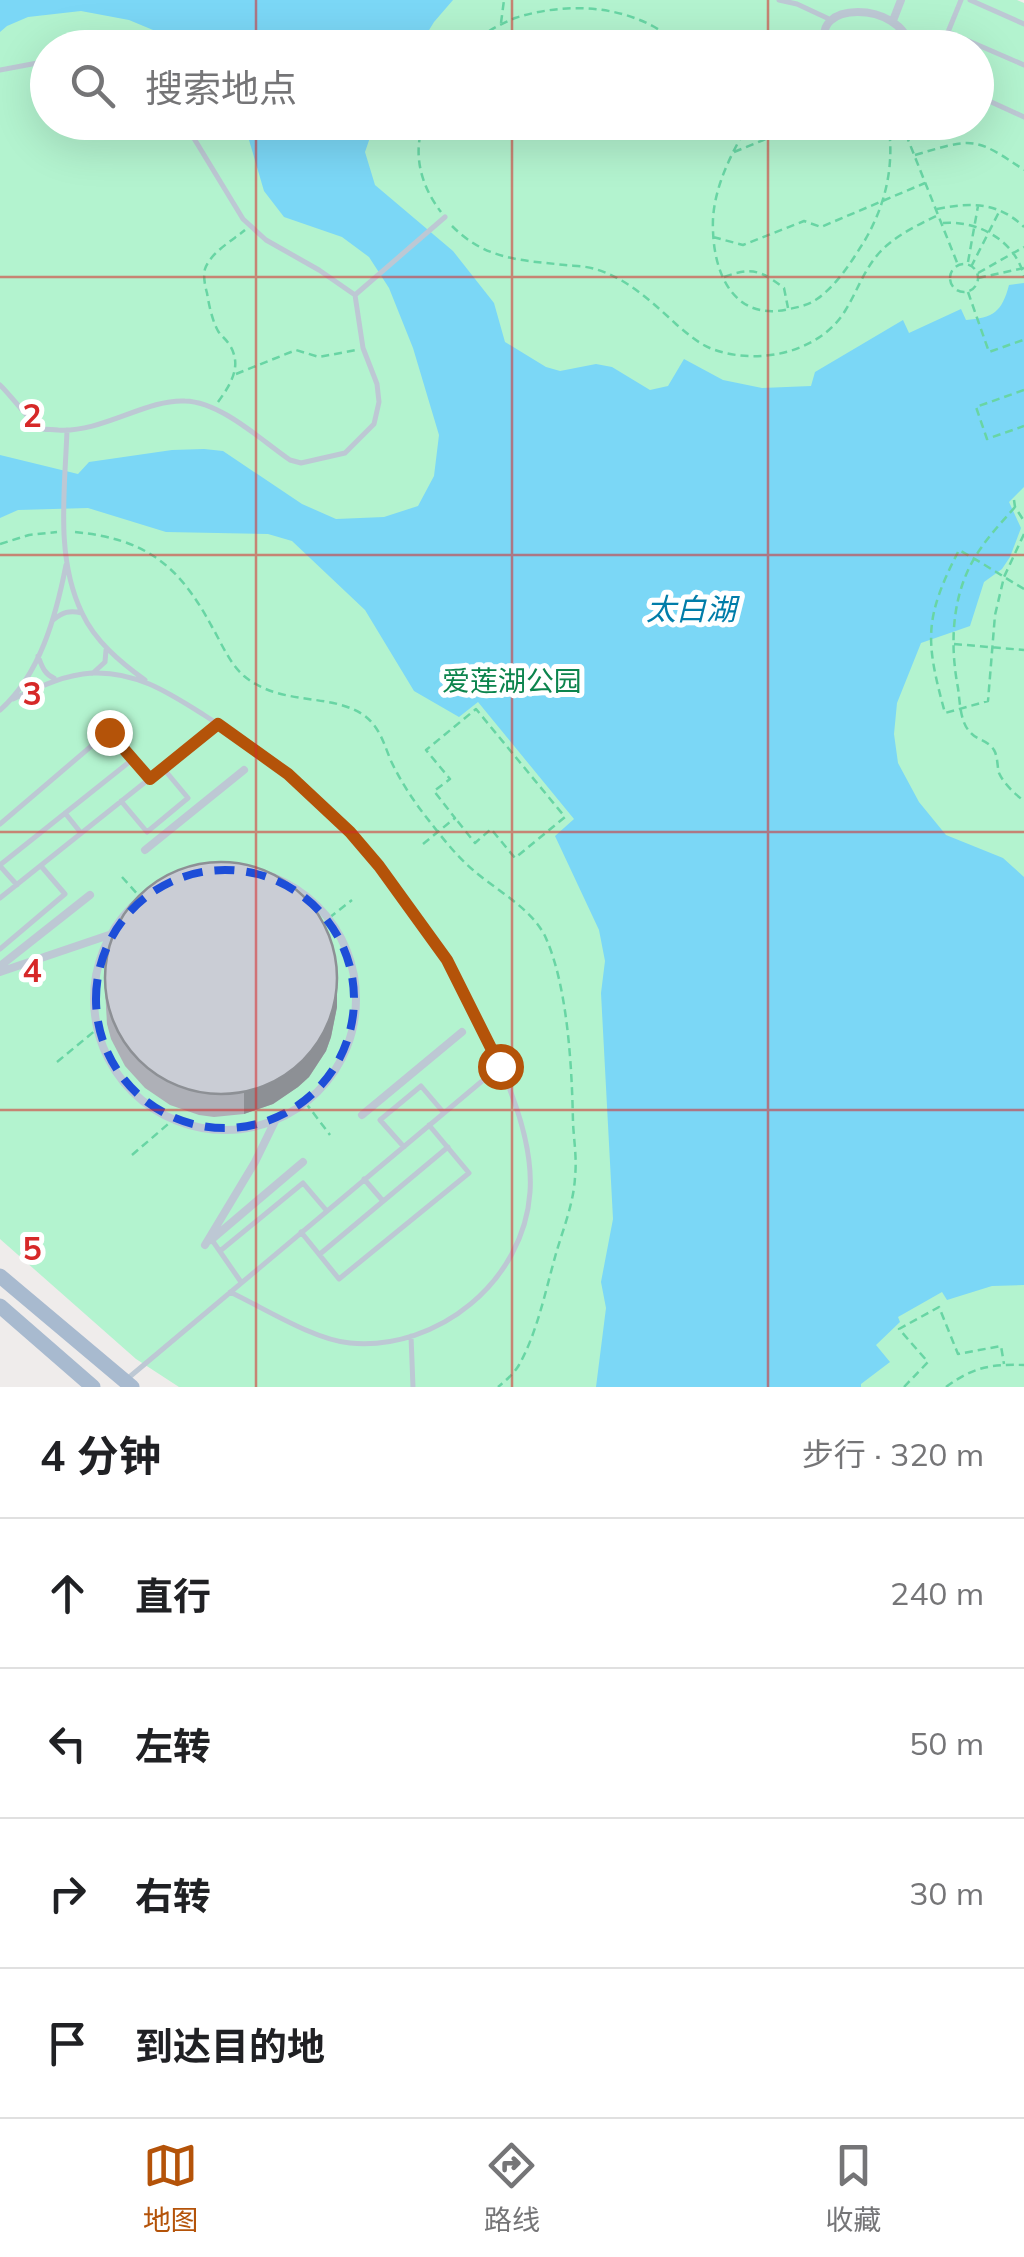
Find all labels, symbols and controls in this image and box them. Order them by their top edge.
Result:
search box [30,30,994,140]
icon: search [65,58,120,113]
text: 搜索地点 [145,64,297,112]
text: 2 [22,395,42,435]
water label: 太白湖 [646,590,740,628]
park label: 爱莲湖公园 [442,663,582,698]
text: 3 [22,673,42,713]
route end [87,710,133,756]
text: 4 [22,950,42,990]
route start [478,1044,524,1090]
text: 5 [22,1228,42,1268]
text: 4 分钟 [40,1429,161,1482]
text: 步行 · 320 m [802,1434,984,1474]
icon: ahead [40,1566,95,1621]
text: 直行 [135,1572,211,1620]
text: 240 m [890,1573,984,1613]
icon: left [40,1716,95,1771]
text: 左转 [135,1722,211,1770]
text: 50 m [909,1723,984,1763]
icon: right [40,1866,95,1921]
text: 右转 [135,1872,211,1920]
text: 30 m [909,1873,984,1913]
icon: arrive [40,2016,95,2071]
text: 到达目的地 [135,2022,325,2070]
tab: 地图 [143,2138,199,2238]
tab: 路线 [484,2138,540,2238]
tab: 收藏 [825,2138,881,2238]

